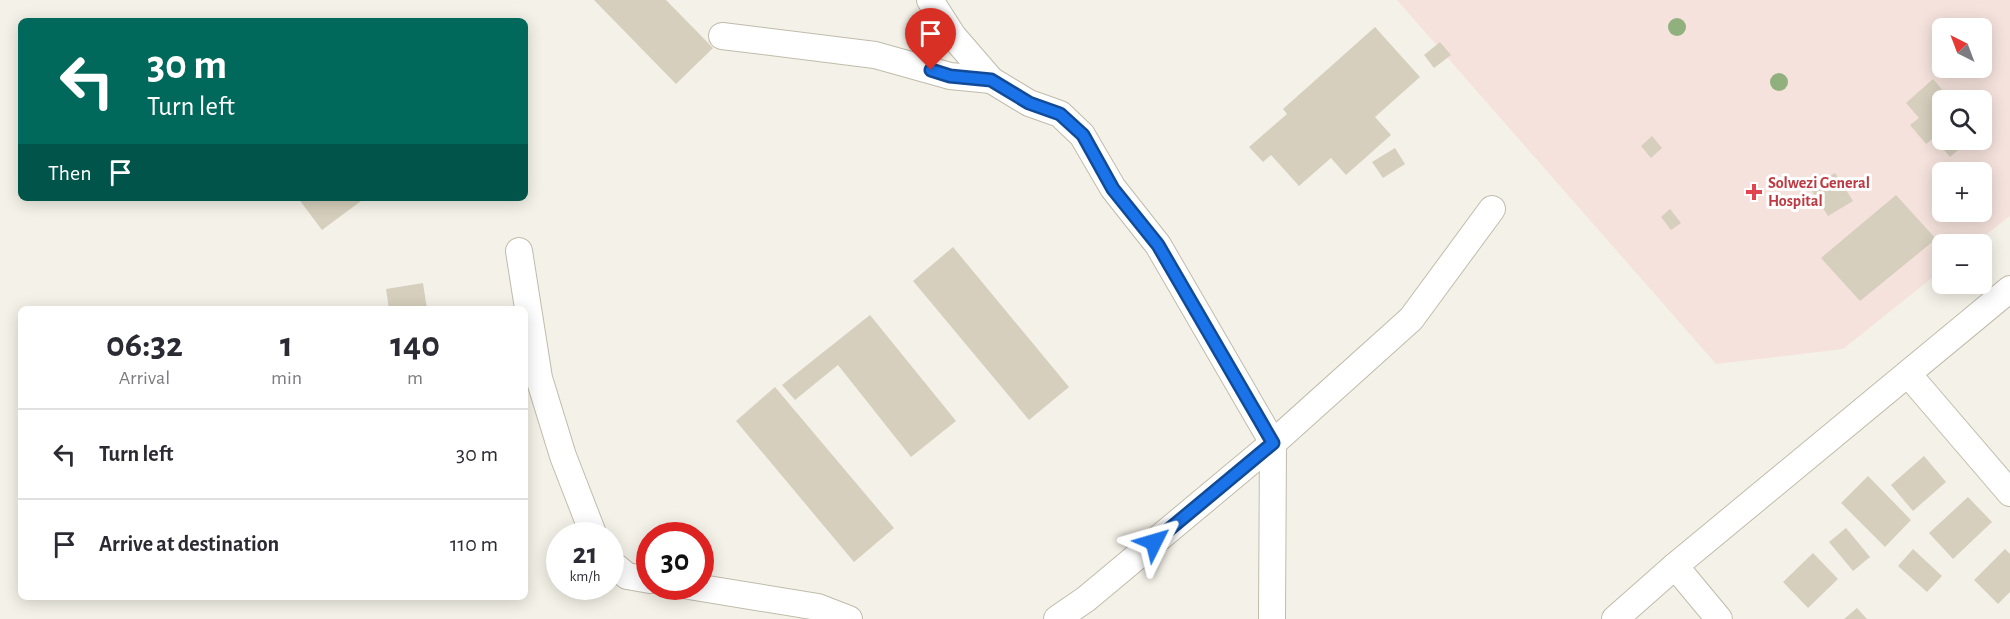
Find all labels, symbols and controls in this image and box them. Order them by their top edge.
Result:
pin [905,8,956,70]
icon: arrive [914,17,947,50]
north arrow [1932,18,1992,78]
map controls [1932,18,1992,294]
icon: left [48,42,126,120]
text: 30 m [147,44,227,86]
button: search [1932,90,1992,150]
text: Turn left [147,93,235,120]
icon: arrive [104,156,137,189]
text: Then [48,162,92,184]
button: + [1932,162,1992,222]
place label: Solwezi General Hospital [1768,175,1870,209]
marker: Solwezi General Hospital [1745,183,1763,201]
button: − [1932,234,1992,294]
text: 06:32 [106,327,183,363]
text: 1 [280,327,293,363]
text: 140 [390,327,440,363]
text: Arrival [119,368,170,388]
text: min [271,368,302,388]
text: m [407,368,423,388]
icon: left [48,438,81,471]
text: Turn left [99,443,173,465]
text: 30 m [456,443,498,465]
position arrow [1122,510,1186,574]
speed limit sign: 30 [636,522,714,600]
icon: arrive [48,528,81,561]
text: Arrive at destination [99,533,279,555]
text: 110 m [450,533,498,555]
text: 21 [573,539,597,569]
text: km/h [570,569,600,584]

